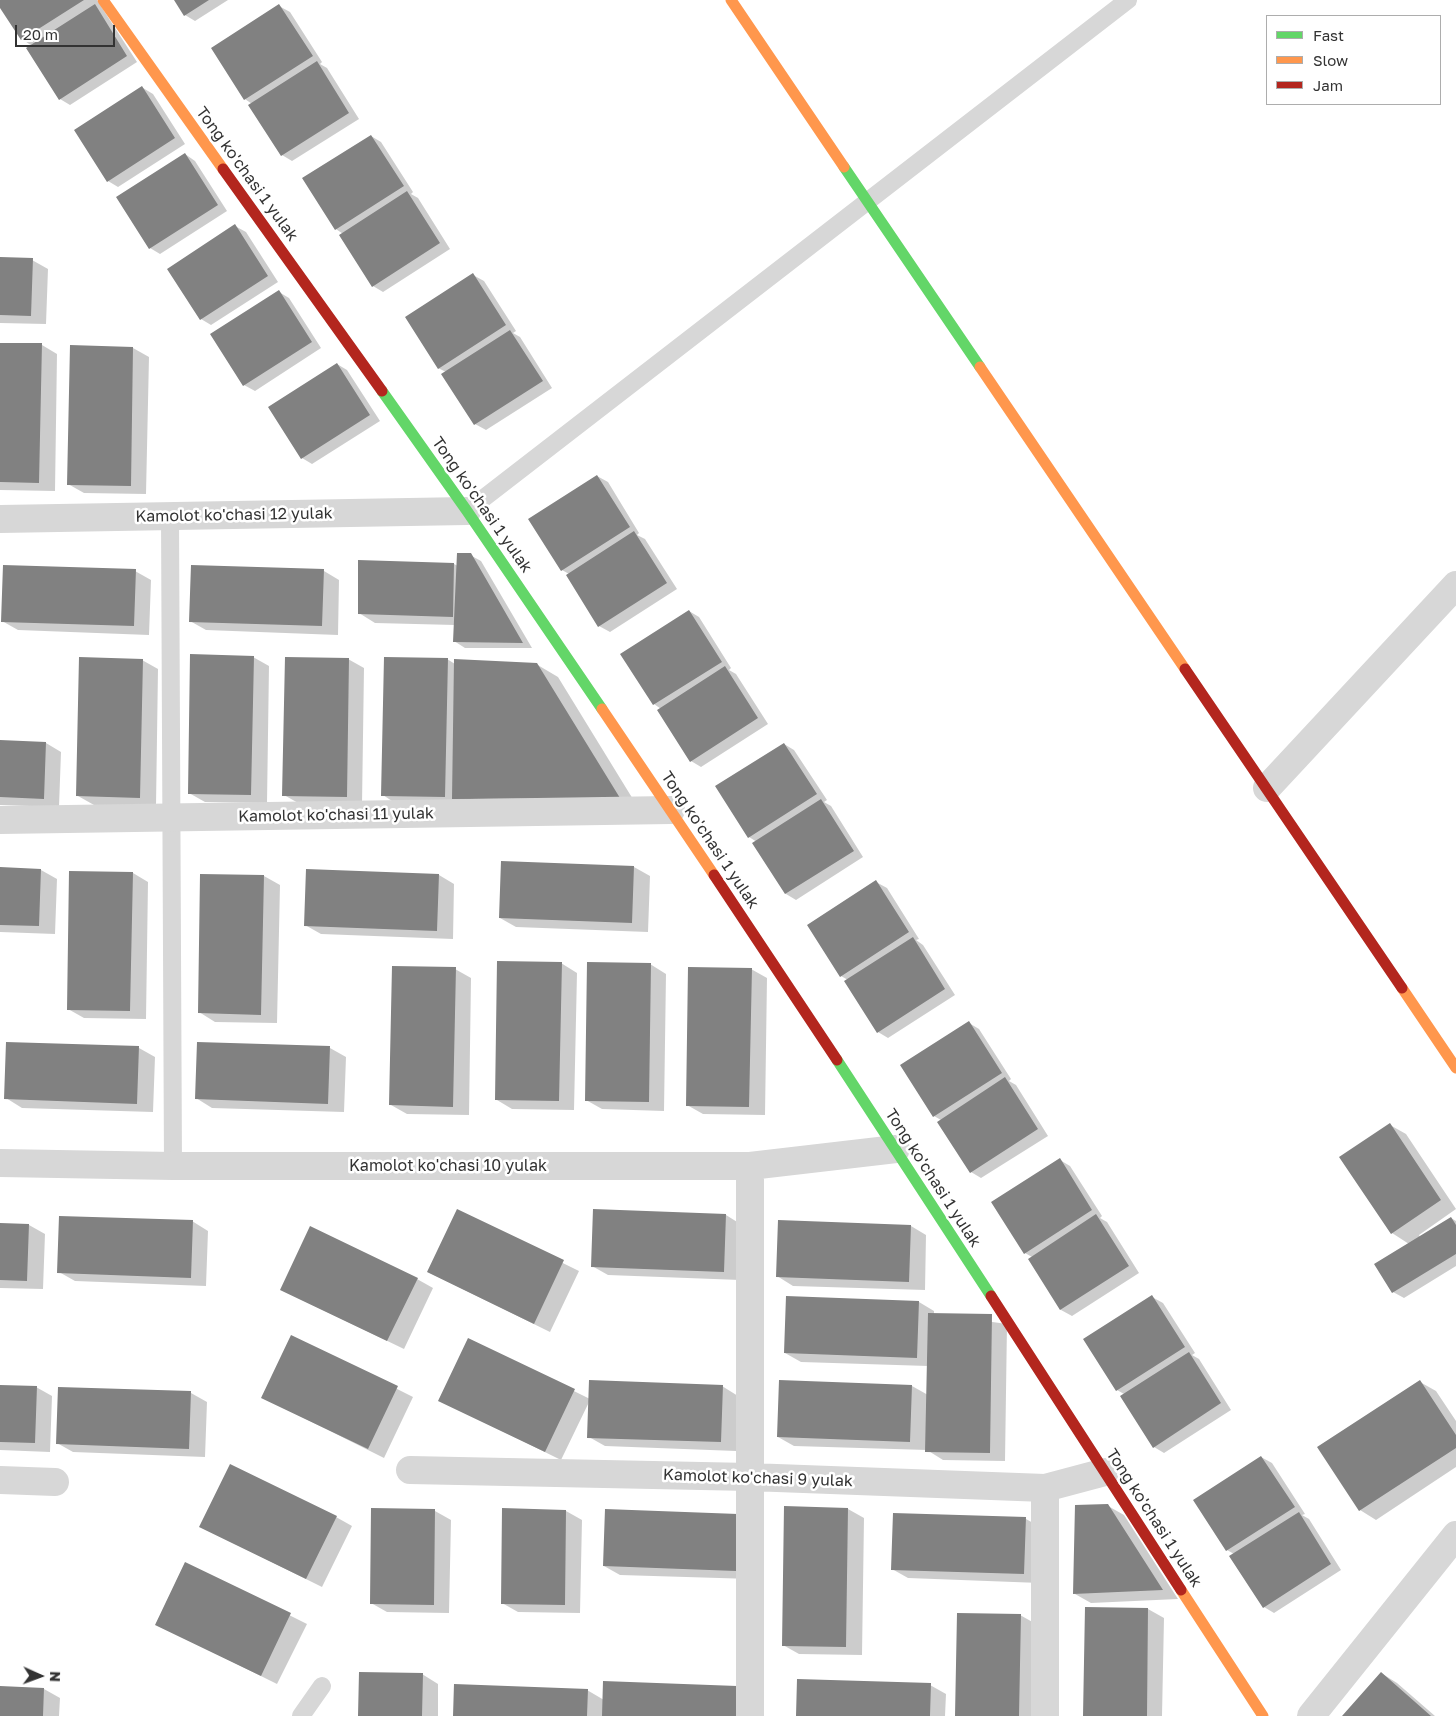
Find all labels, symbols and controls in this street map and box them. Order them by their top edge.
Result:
scale bar [18,15,118,47]
legend [1266,15,1441,105]
text: 20 m [23,25,58,43]
text: Fast [1313,26,1344,44]
text: Slow [1313,51,1348,69]
text: Jam [1313,76,1343,94]
street label: Tong ko'chasi 1 yulak [192,103,302,245]
street label: Tong ko'chasi 1 yulak [428,433,536,577]
street label: Kamolot ko'chasi 12 yulak [135,504,333,526]
street label: Tong ko'chasi 1 yulak [657,768,763,912]
street label: Kamolot ko'chasi 11 yulak [238,804,434,826]
street label: Tong ko'chasi 1 yulak [881,1105,985,1251]
street label: Kamolot ko'chasi 10 yulak [349,1156,547,1176]
street label: Tong ko'chasi 1 yulak [1102,1445,1206,1591]
street label: Kamolot ko'chasi 9 yulak [663,1465,853,1491]
north arrow [15,1651,65,1701]
text: N [47,1671,64,1682]

